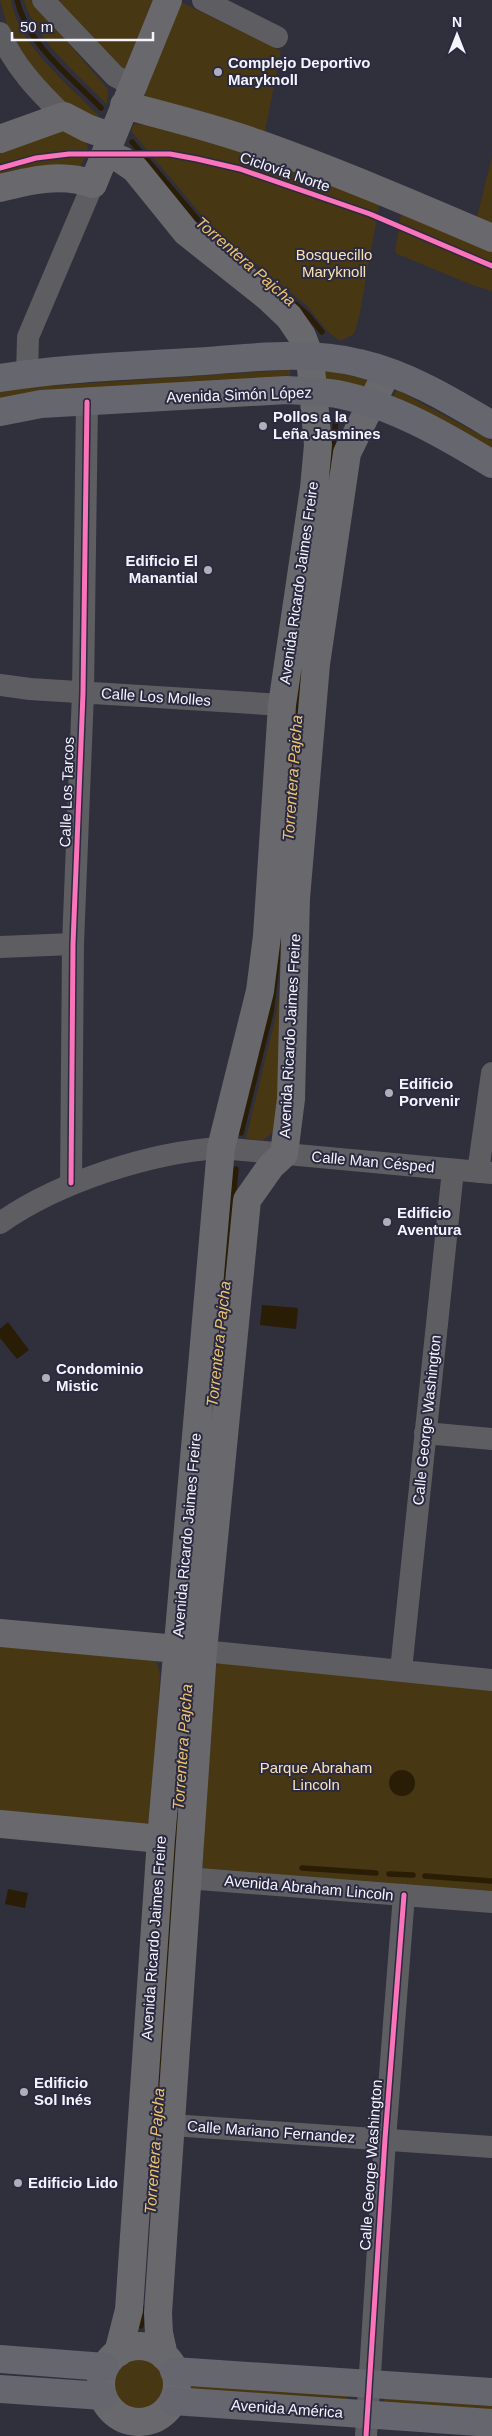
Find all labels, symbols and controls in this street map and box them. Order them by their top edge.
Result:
scale bar [12,10,154,42]
north arrow [432,10,482,60]
text: N [452,14,462,30]
text: 50 m [20,18,53,35]
place label: Complejo Deportivo Maryknoll [228,54,371,88]
marker: Complejo Deportivo Maryknoll [212,66,224,78]
street label: Ciclovía Norte [238,148,332,195]
water label: Torrentera Pajcha [192,213,299,309]
park label: Bosquecillo Maryknoll [296,246,372,280]
street label: Avenida Simón López [166,383,312,406]
place label: Pollos a la Leña Jasmines [273,408,381,442]
marker: Pollos a la Leña Jasmines [257,420,269,432]
street label: Avenida Ricardo Jaimes Freire [276,480,321,686]
place label: Edificio El Manantial [125,552,198,586]
marker: Edificio El Manantial [202,564,214,576]
street label: Calle Los Molles [101,684,212,709]
water label: Torrentera Pajcha [280,714,305,842]
street label: Calle Los Tarcos [56,736,77,848]
street label: Avenida Ricardo Jaimes Freire [276,933,303,1139]
place label: Edificio Porvenir [399,1075,460,1109]
marker: Edificio Porvenir [383,1087,395,1099]
street label: Calle Man Césped [311,1148,435,1175]
place label: Edificio Aventura [397,1204,462,1238]
marker: Edificio Aventura [381,1216,393,1228]
water label: Torrentera Pajcha [203,1280,234,1408]
street label: Calle George Washington [409,1334,444,1506]
place label: Condominio Mistic [56,1360,143,1394]
marker: Condominio Mistic [40,1372,52,1384]
street label: Avenida Ricardo Jaimes Freire [169,1432,204,1638]
water label: Torrentera Pajcha [170,1683,195,1811]
park label: Parque Abraham Lincoln [260,1759,372,1793]
street label: Avenida Ricardo Jaimes Freire [138,1835,169,2041]
street label: Avenida Abraham Lincoln [224,1872,394,1903]
place label: Edificio Sol Inés [34,2074,92,2108]
street label: Calle George Washington [356,2079,385,2251]
marker: Edificio Sol Inés [18,2086,30,2098]
water label: Torrentera Pajcha [142,2087,167,2215]
street label: Calle Mariano Fernandez [186,2117,356,2146]
place label: Edificio Lido [28,2174,118,2191]
marker: Edificio Lido [12,2177,24,2189]
street label: Avenida América [230,2396,344,2421]

